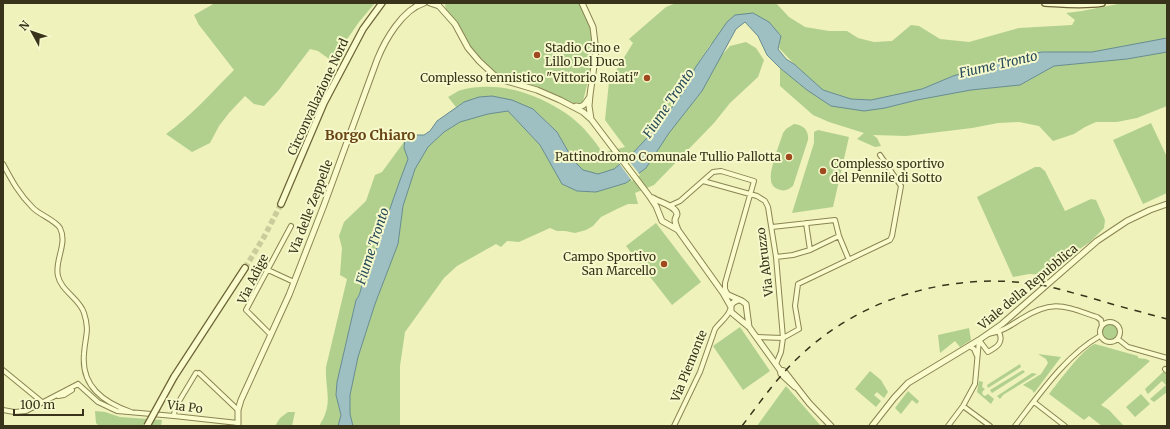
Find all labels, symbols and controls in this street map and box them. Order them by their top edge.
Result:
north arrow [12,12,52,52]
text: N [16,18,33,33]
street label: Circonvallazione Nord [284,36,351,158]
place label: Stadio Cino e Lillo Del Duca [545,40,625,69]
water label: Fiume Tronto [956,47,1039,82]
marker: Stadio Cino e Lillo Del Duca [532,50,542,60]
water label: Fiume Tronto [638,65,698,142]
place label: Complesso tennistico "Vittorio Roiati" [420,70,639,85]
marker: Complesso tennistico "Vittorio Roiati" [642,73,652,83]
district label: Borgo Chiaro [325,126,415,144]
place label: Pattinodromo Comunale Tullio Pallotta [555,149,782,164]
marker: Pattinodromo Comunale Tullio Pallotta [784,152,794,162]
place label: Complesso sportivo del Pennile di Sotto [831,156,944,185]
street label: Via delle Zeppelle [285,157,335,257]
marker: Complesso sportivo del Pennile di Sotto [818,166,828,176]
water label: Fiume Tronto [352,205,393,288]
street label: Via Abruzzo [753,227,776,298]
street label: Viale della Repubblica [974,240,1081,333]
place label: Campo Sportivo San Marcello [563,249,656,278]
street label: Via Adige [234,251,271,307]
marker: Campo Sportivo San Marcello [659,259,669,269]
street label: Via Piemonte [667,328,710,405]
scale bar [14,391,83,417]
text: 100 m [20,397,55,412]
street label: Via Po [165,397,204,416]

